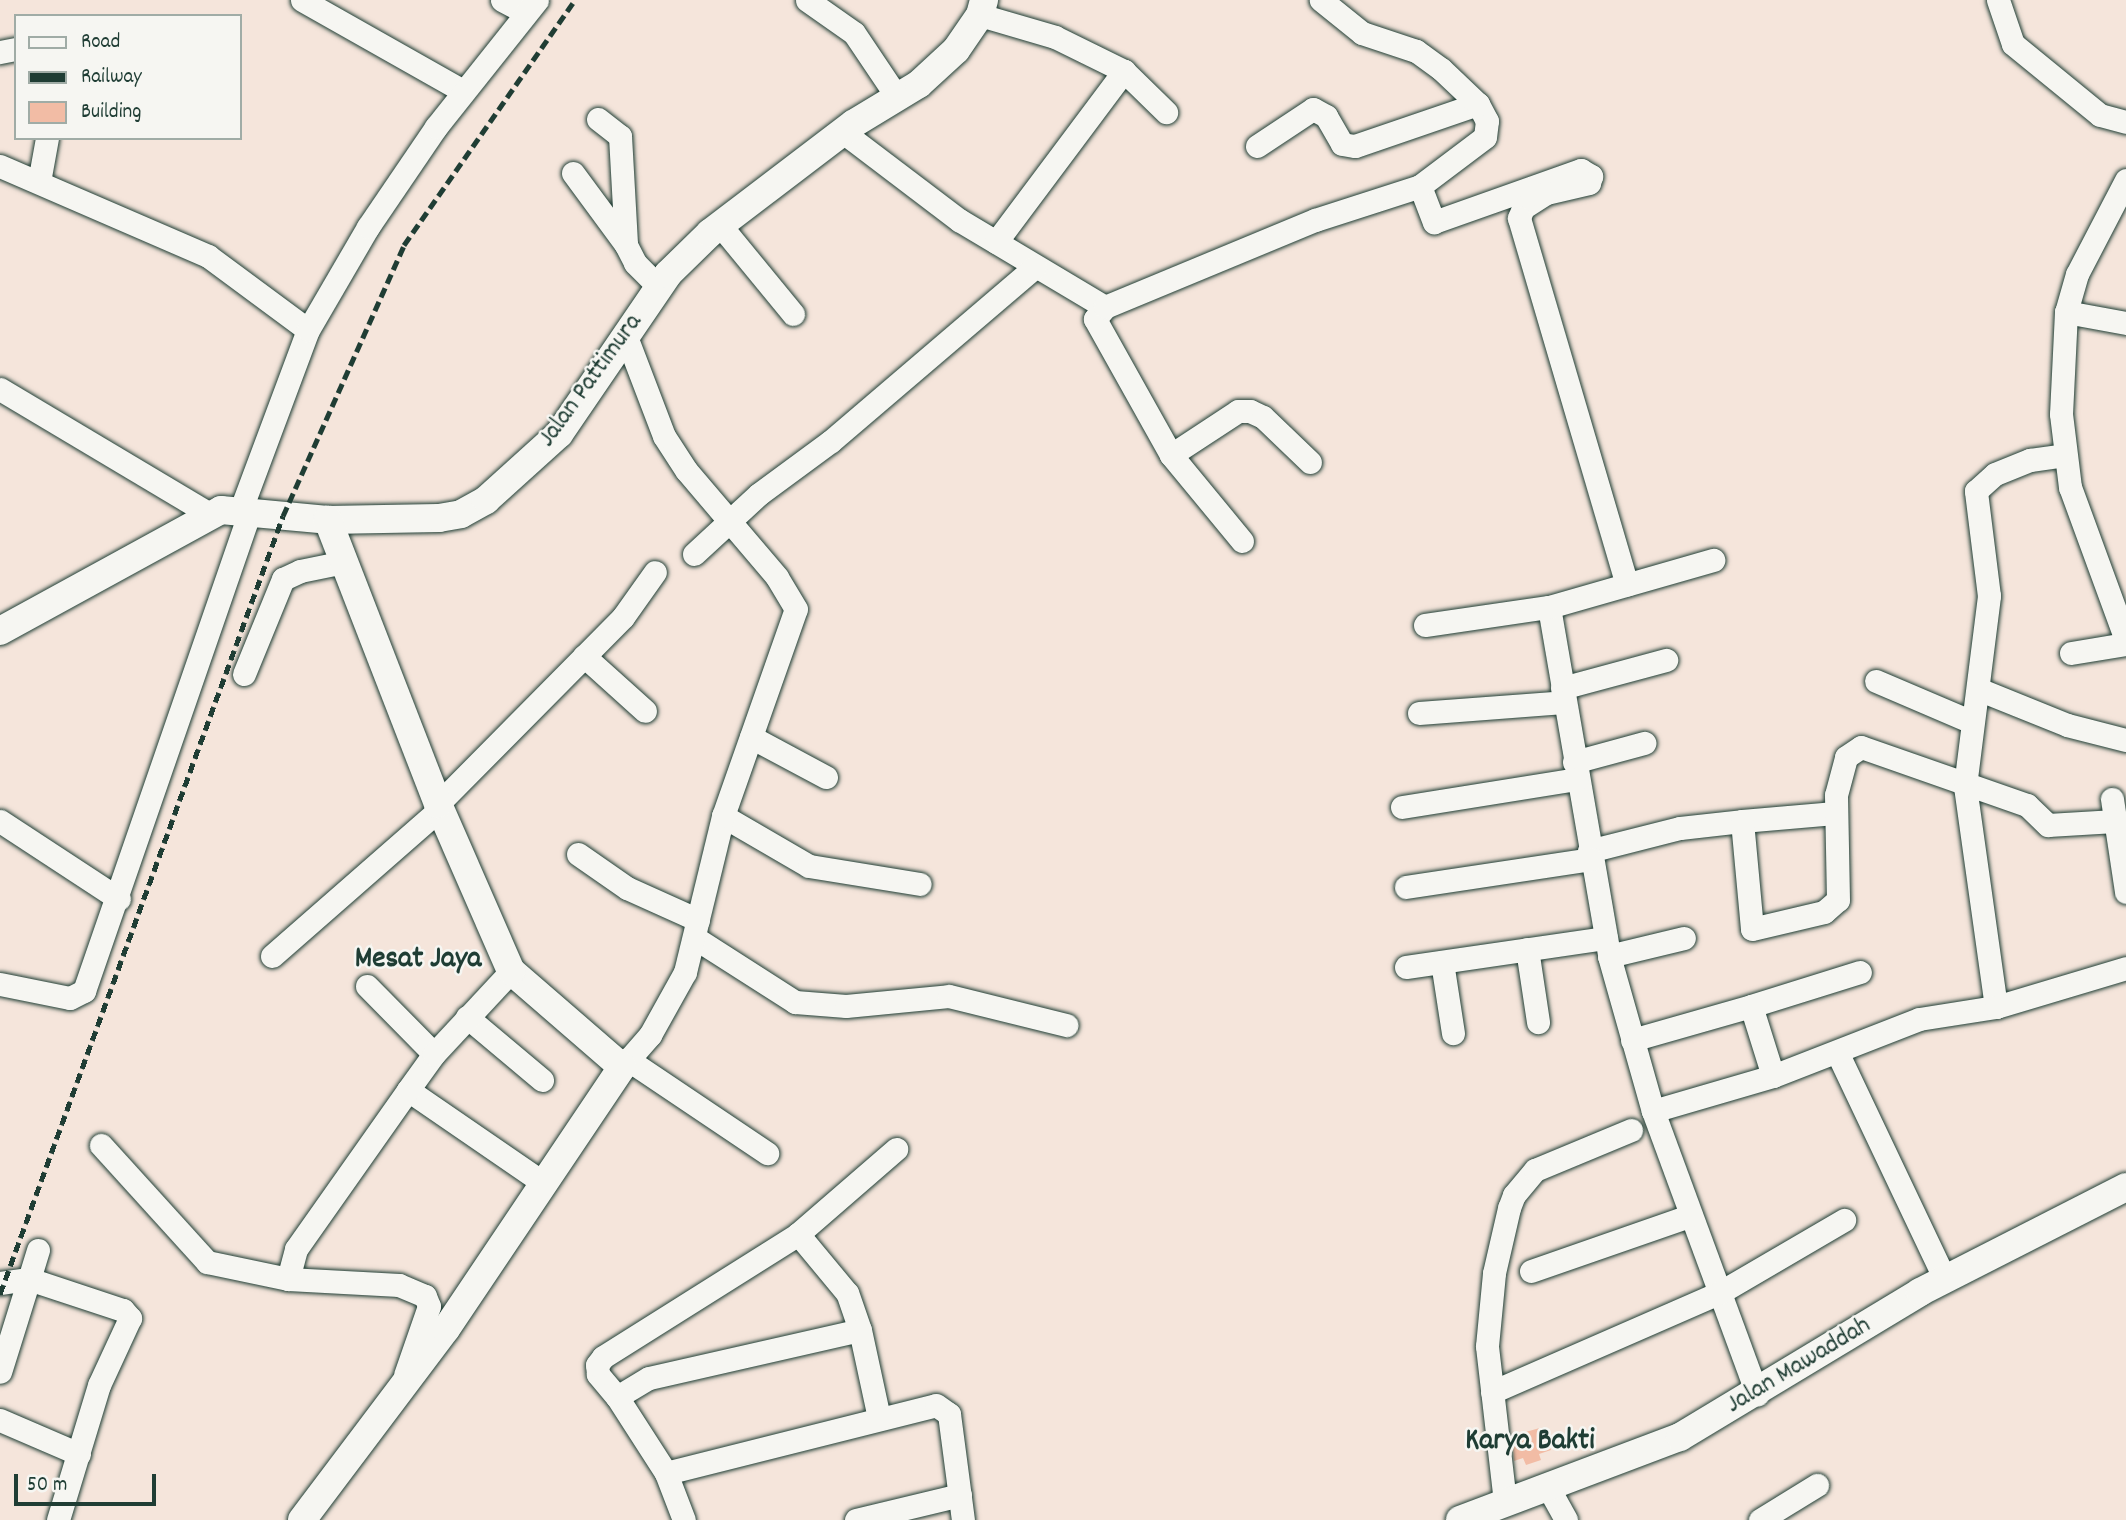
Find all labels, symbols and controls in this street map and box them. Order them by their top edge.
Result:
legend [14,14,242,140]
text: Road [81,28,120,58]
text: Railway [81,63,142,93]
text: Building [81,98,141,128]
street label: Jalan Pattimura [532,308,650,454]
district label: Mesat Jaya [355,943,481,979]
street label: Jalan Mawaddah [1721,1311,1877,1421]
district label: Karya Bakti [1465,1425,1595,1461]
scale bar [18,1460,159,1504]
text: 50 m [27,1471,67,1501]

